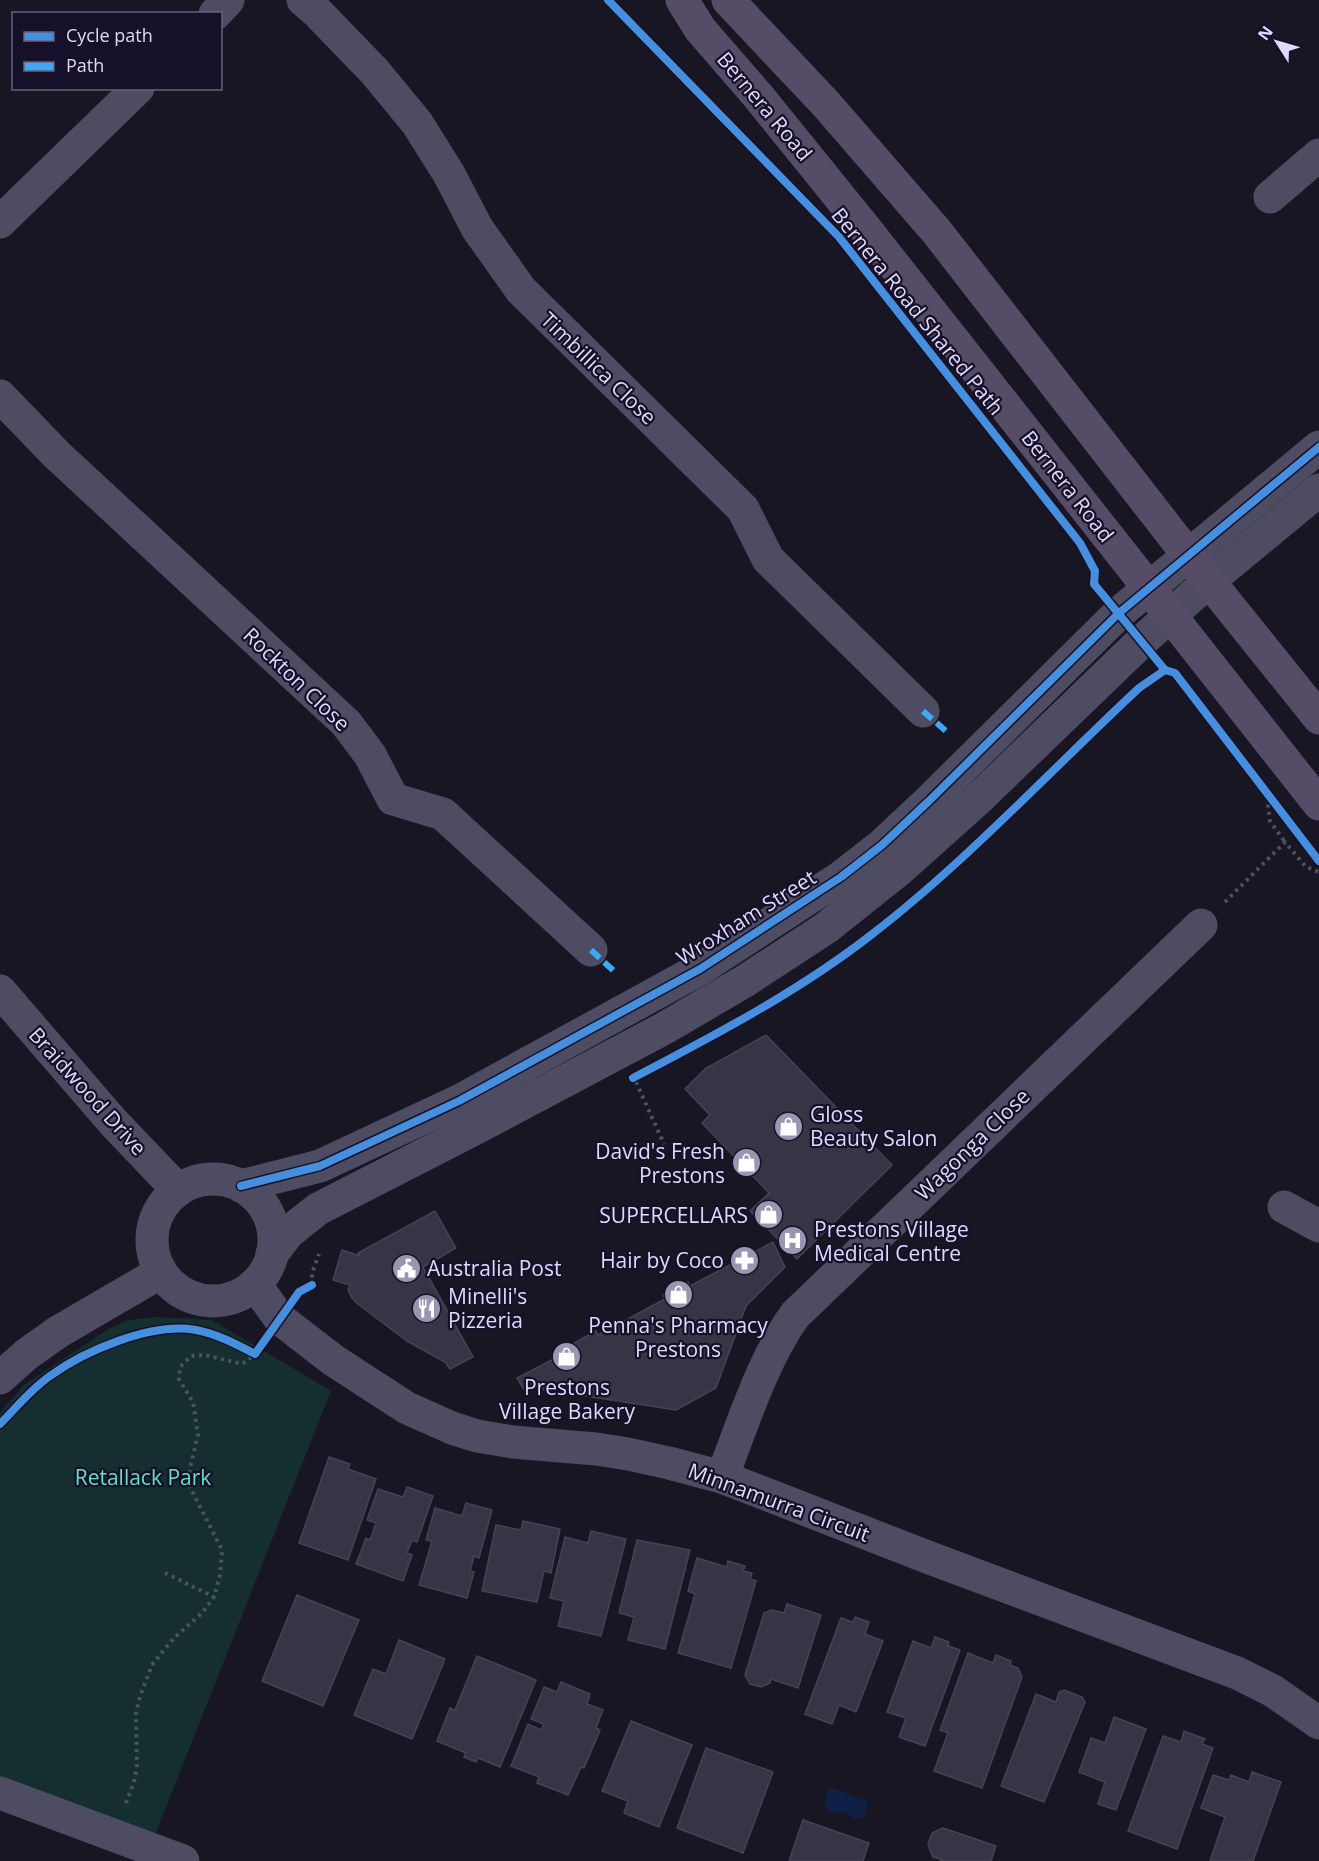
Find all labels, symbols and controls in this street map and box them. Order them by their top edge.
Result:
legend [12,12,222,90]
north arrow [1247,12,1307,72]
text: N [1252,21,1278,45]
text: Cycle path [66,23,153,47]
street label: Bernera Road [711,46,819,166]
text: Path [66,53,104,77]
street label: Bernera Road Shared Path [826,201,1010,421]
street label: Timbillica Close [535,306,663,430]
street label: Bernera Road [1016,424,1120,548]
street label: Rockton Close [238,621,356,737]
street label: Wroxham Street [671,863,821,971]
street label: Braidwood Drive [23,1021,153,1161]
street label: Wagonga Close [909,1082,1035,1206]
place label: Gloss Beauty Salon [810,1100,937,1152]
shop icon: Gloss Beauty Salon [773,1110,805,1142]
place label: David's Fresh Prestons [595,1137,725,1189]
shop icon: David's Fresh Prestons [730,1147,762,1179]
shop icon: SUPERCELLARS [753,1199,785,1231]
place label: SUPERCELLARS [599,1201,748,1229]
place label: Prestons Village Medical Centre [814,1215,969,1267]
hospital icon: Prestons Village Medical Centre [777,1225,809,1257]
pharmacy icon: Hair by Coco [729,1244,761,1276]
place label: Hair by Coco [600,1246,724,1274]
public building icon: Australia Post [390,1252,422,1284]
place label: Australia Post [427,1254,561,1282]
shop icon: Penna's Pharmacy Prestons [662,1278,694,1310]
place label: Minelli's Pizzeria [448,1282,527,1334]
restaurant icon: Minelli's Pizzeria [411,1292,443,1324]
place label: Penna's Pharmacy Prestons [588,1311,768,1363]
shop icon: Prestons Village Bakery [551,1340,583,1372]
place label: Prestons Village Bakery [499,1373,635,1425]
street label: Minnamurra Circuit [684,1456,874,1548]
park label: Retallack Park [75,1463,211,1491]

